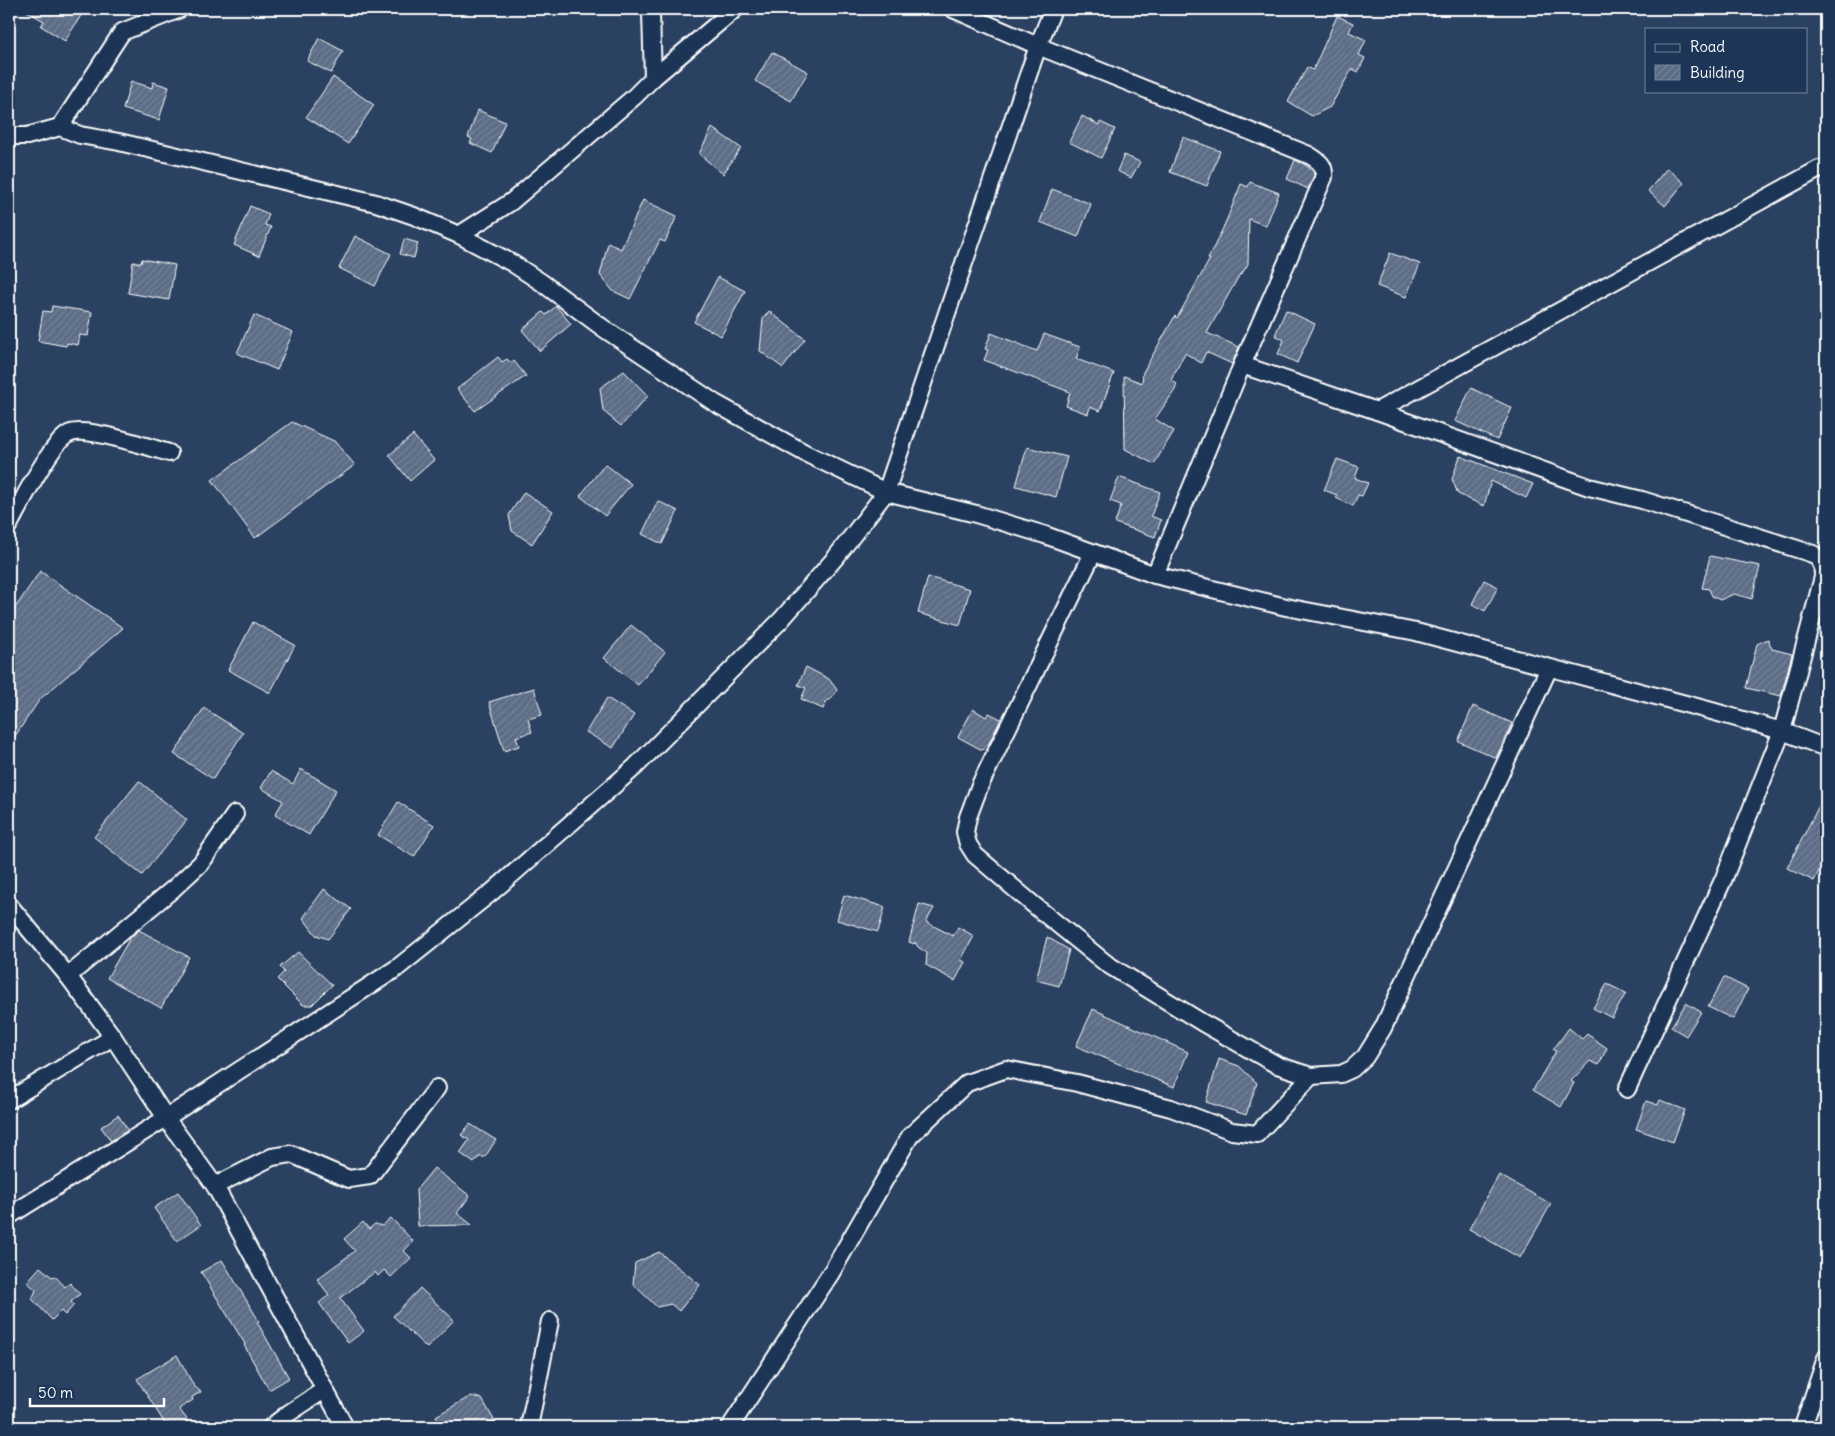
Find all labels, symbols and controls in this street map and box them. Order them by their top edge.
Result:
legend [1645,28,1808,92]
text: Road [1690,37,1725,56]
text: Building [1690,63,1745,82]
scale bar [30,1376,164,1408]
text: 50 m [38,1383,73,1402]

